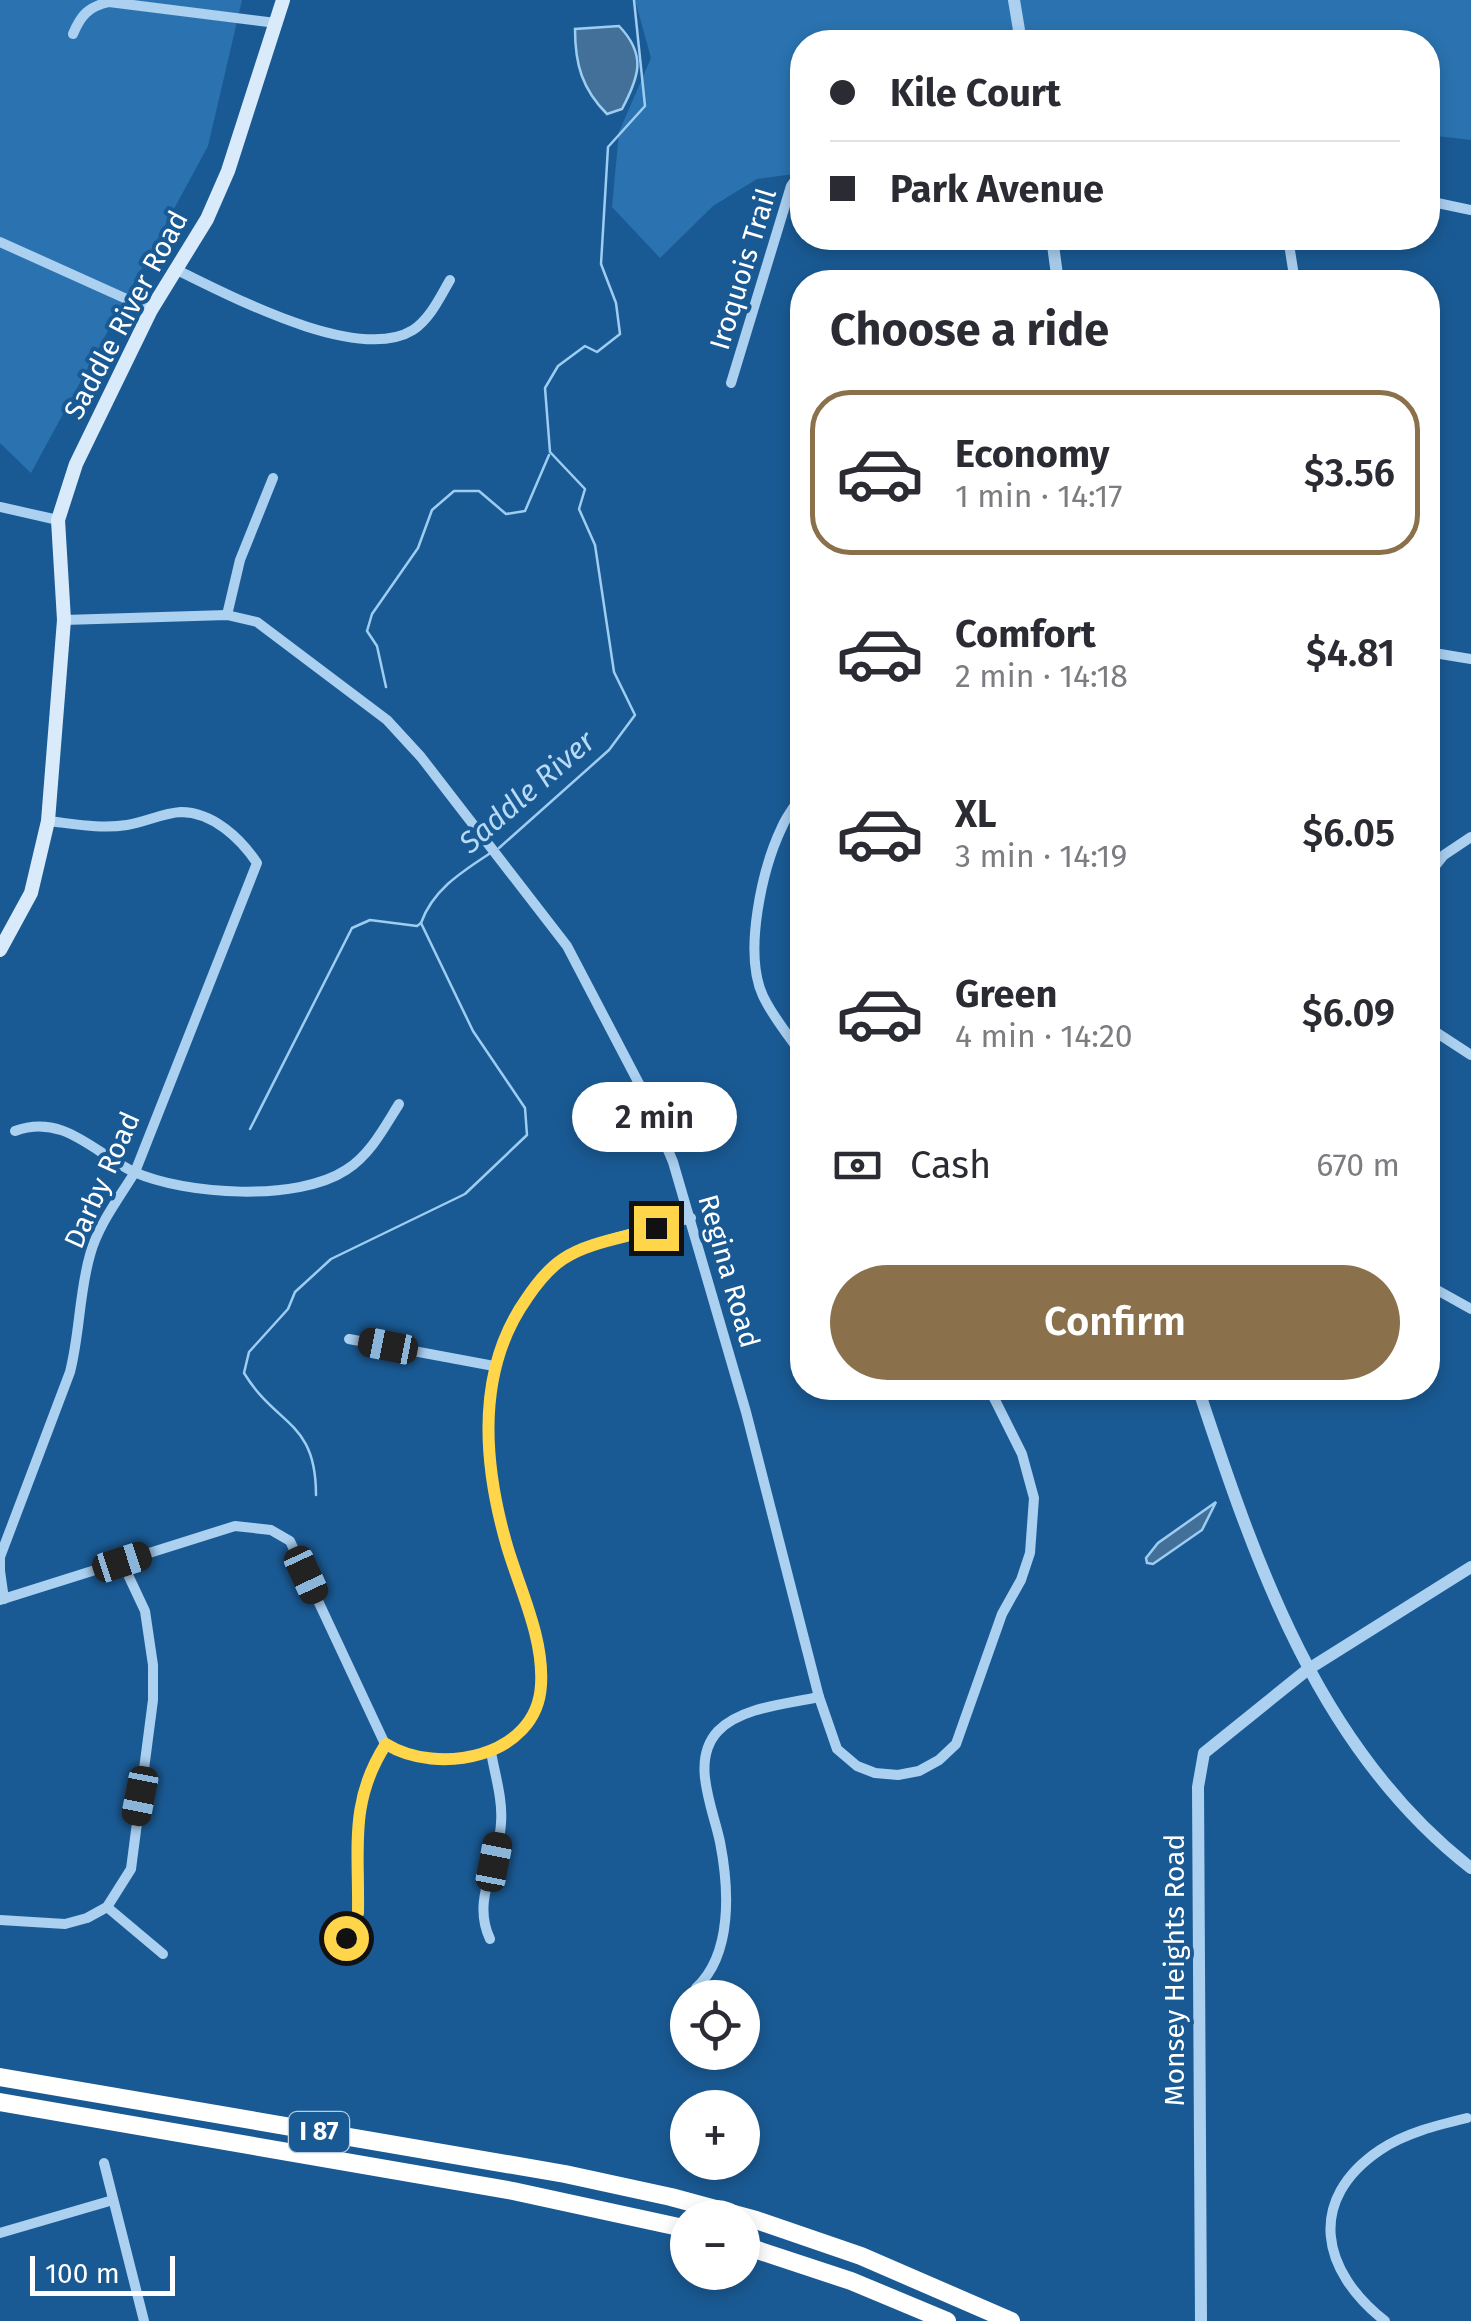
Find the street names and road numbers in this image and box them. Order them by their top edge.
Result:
street label: Iroquois Trail [703,184,783,354]
street label: Saddle River Road [57,205,195,425]
street label: Darby Road [57,1107,147,1253]
street label: Regina Road [691,1191,767,1351]
street label: Monsey Heights Road [1158,1834,1191,2106]
road number: I 87 [289,2112,349,2152]

